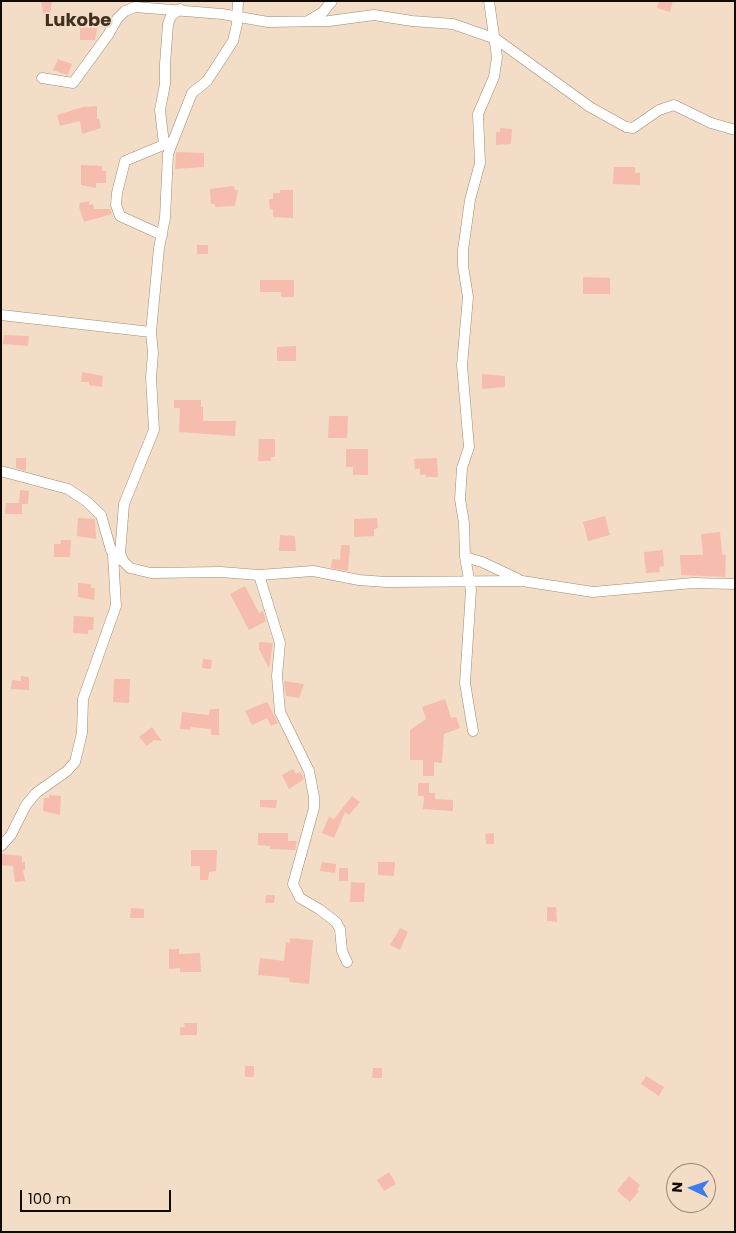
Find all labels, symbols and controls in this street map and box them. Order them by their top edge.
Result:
district label: Lukobe [45,10,111,32]
north arrow [666,1163,716,1213]
scale bar [22,1180,174,1212]
text: N [667,1181,687,1193]
text: 100 m [28,1188,71,1209]

